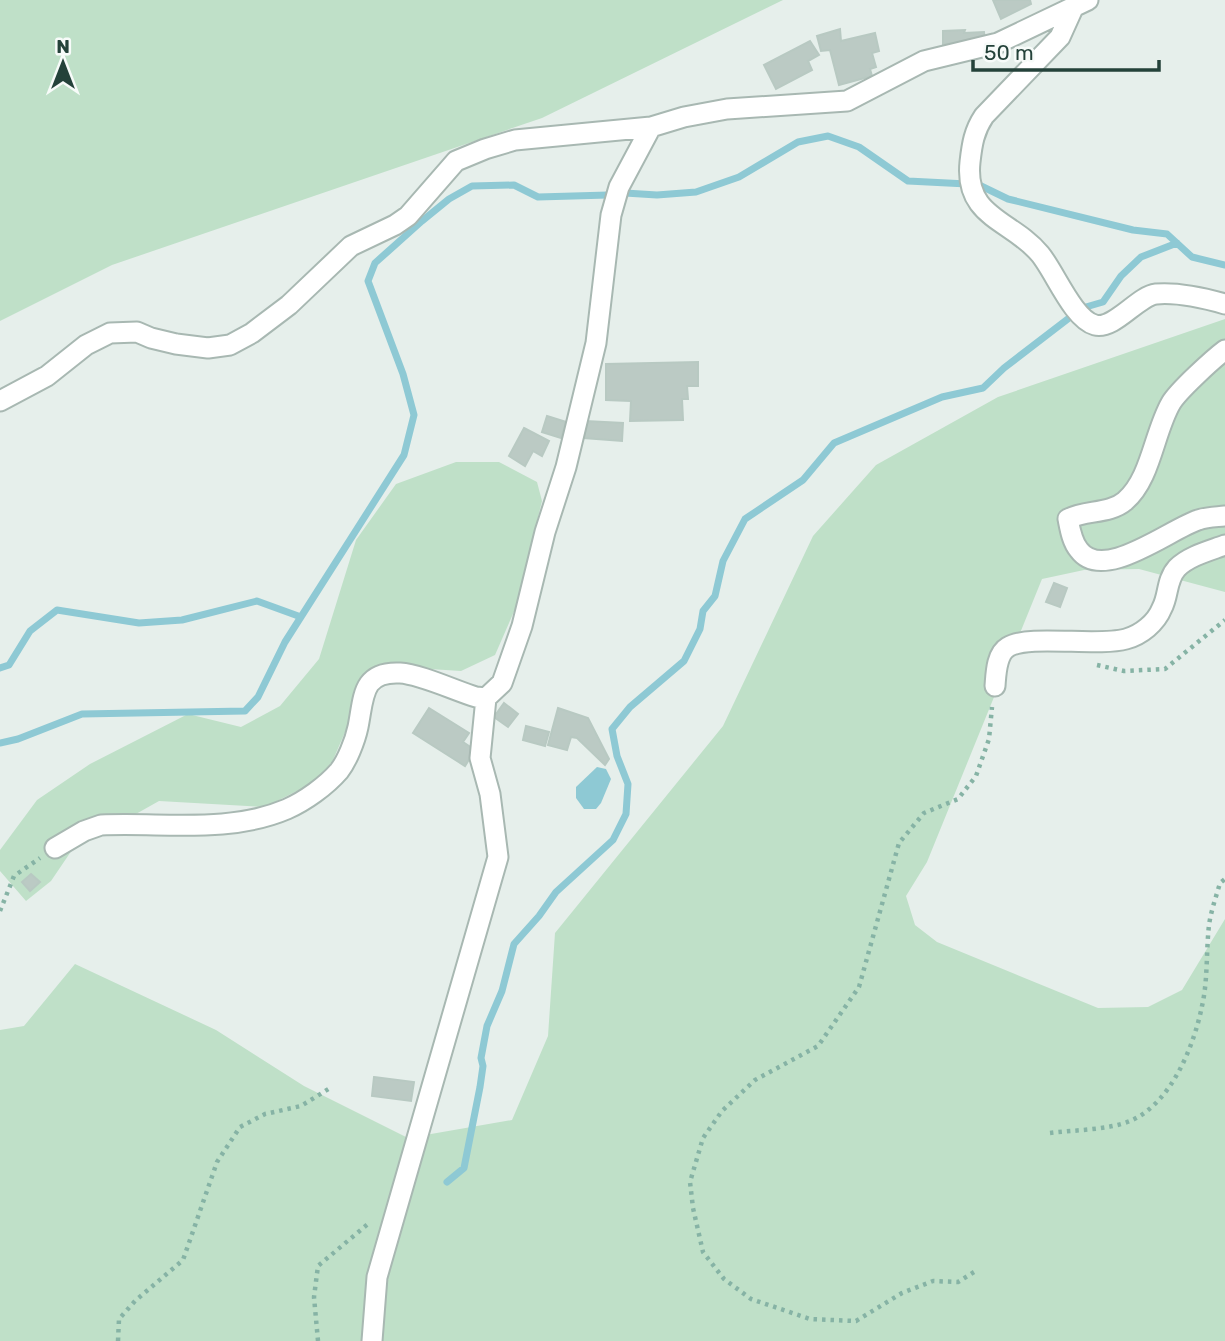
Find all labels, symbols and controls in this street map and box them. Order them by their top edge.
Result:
north arrow [28,28,98,98]
scale bar [973,28,1158,72]
text: N [56,35,70,58]
text: 50 m [984,40,1034,65]

